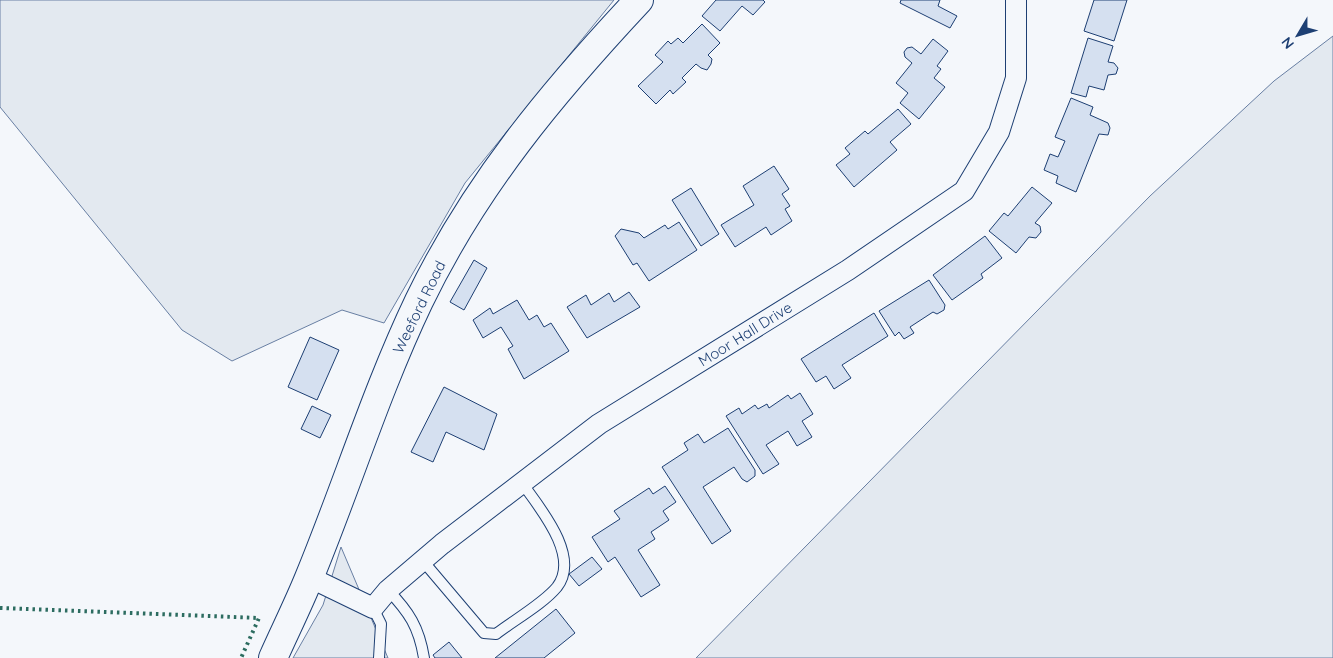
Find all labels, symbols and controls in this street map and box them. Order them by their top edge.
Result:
north arrow [1273,10,1323,60]
text: N [1277,33,1298,53]
street label: Weeford Road [388,257,450,357]
street label: Moor Hall Drive [694,297,796,371]

